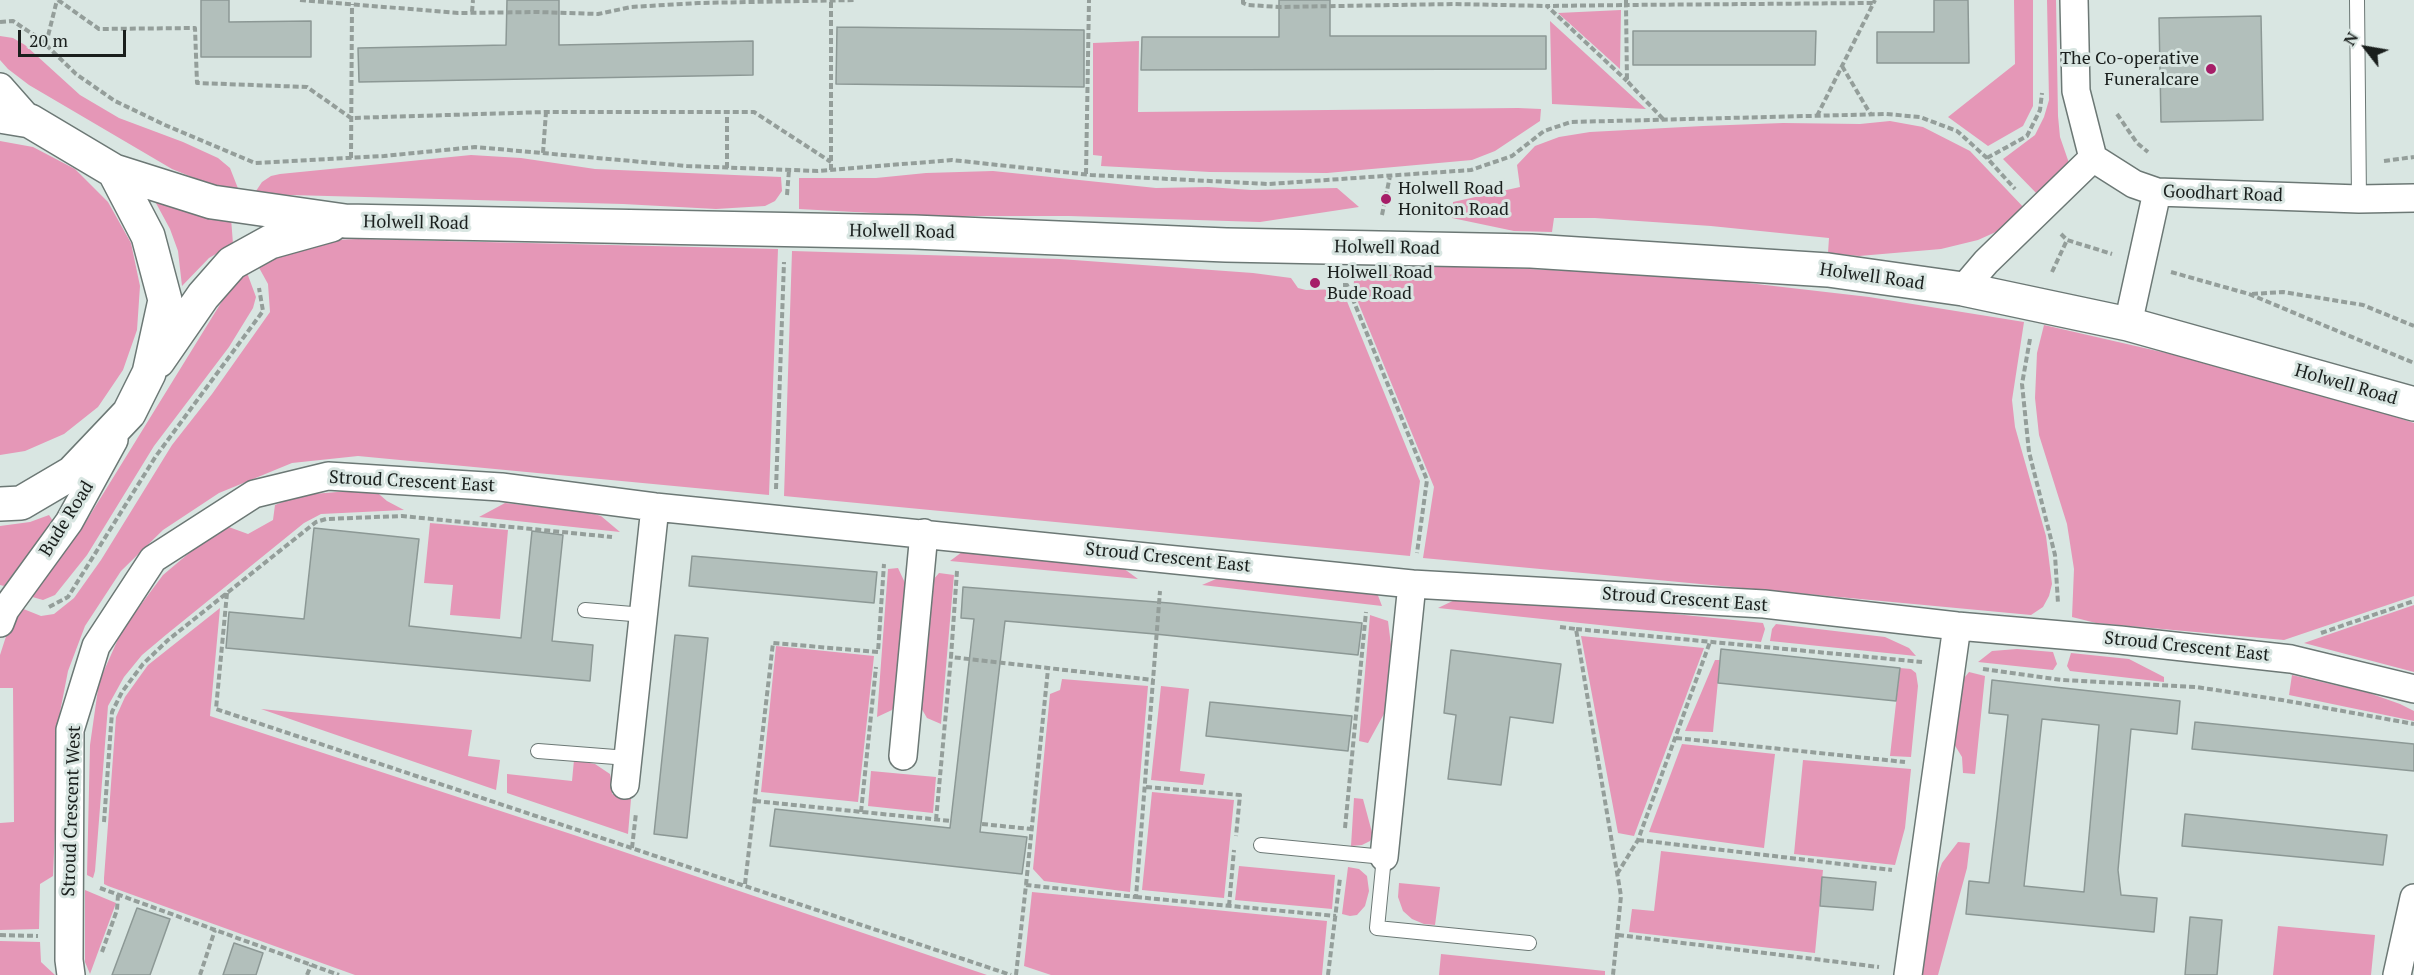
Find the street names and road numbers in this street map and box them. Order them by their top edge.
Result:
street label: Goodhart Road [2163,181,2283,207]
street label: Holwell Road [363,211,469,235]
street label: Holwell Road [849,220,955,244]
street label: Holwell Road [1334,236,1440,260]
street label: Holwell Road [1818,259,1926,295]
street label: Holwell Road [2292,360,2400,410]
street label: Stroud Crescent East [328,467,496,497]
street label: Bude Road [35,477,99,561]
street label: Stroud Crescent East [1084,539,1252,577]
street label: Stroud Crescent East [1601,583,1769,617]
street label: Stroud Crescent East [2103,628,2271,666]
street label: Stroud Crescent West [58,725,86,897]

